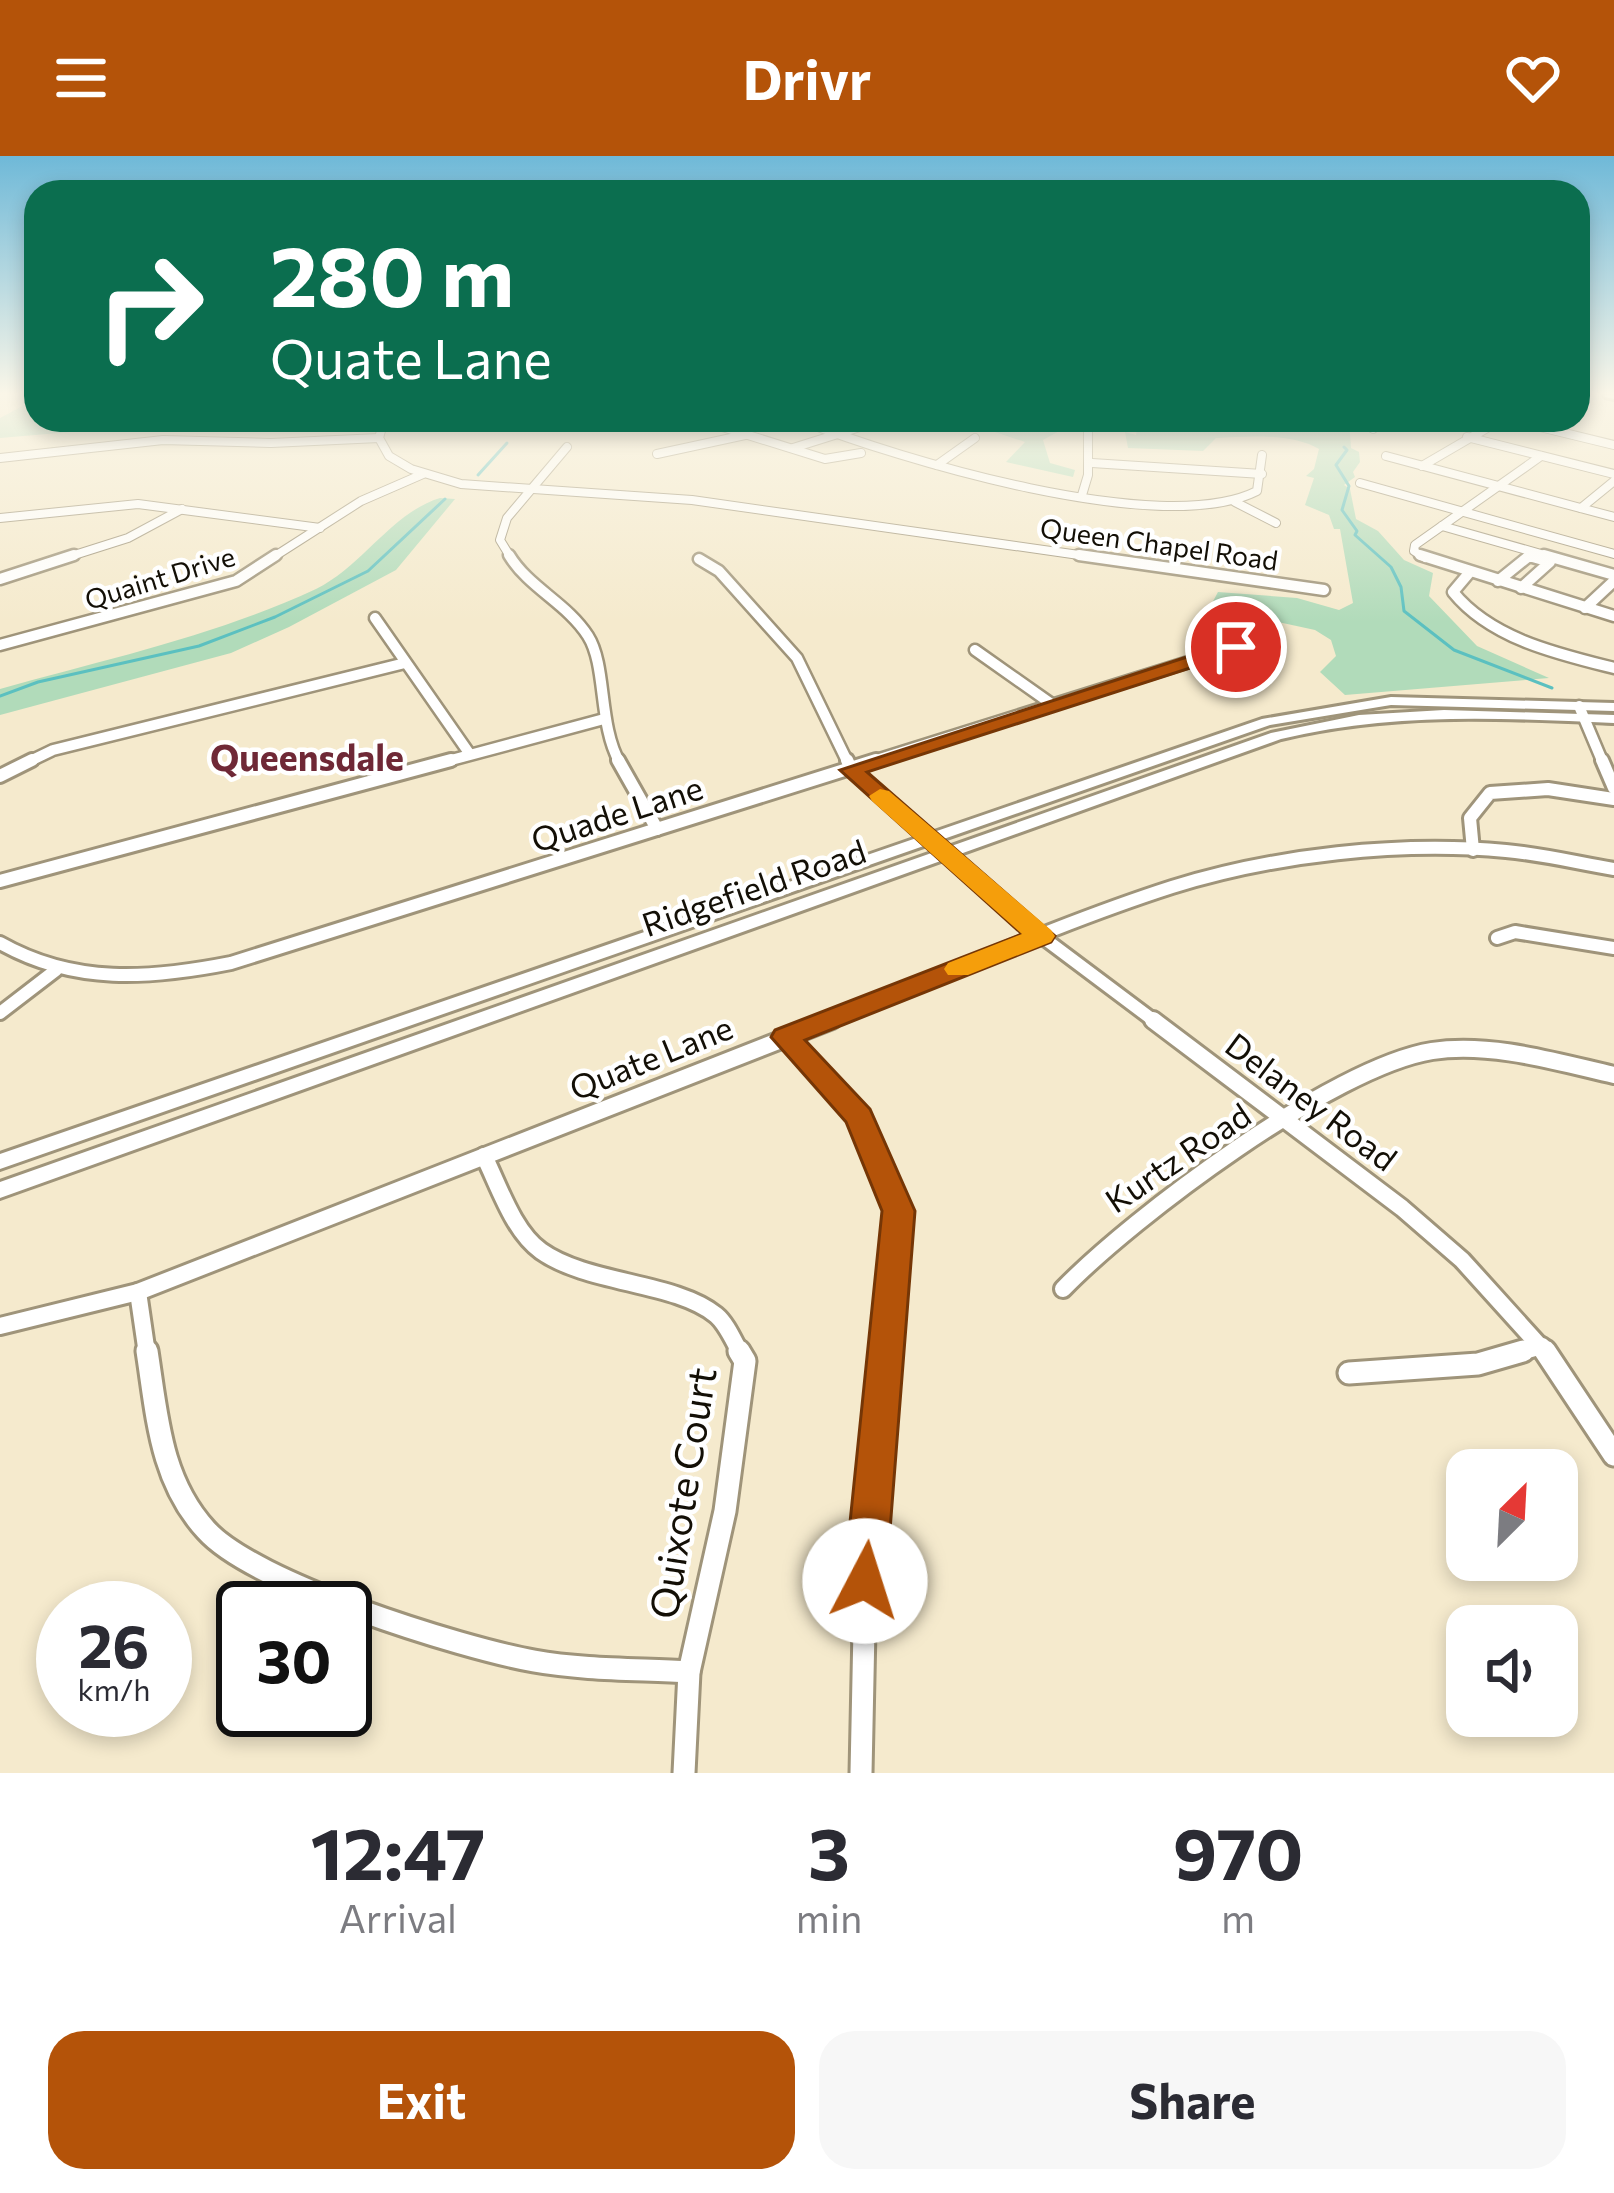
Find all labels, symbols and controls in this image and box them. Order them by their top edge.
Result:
icon: menu [48,45,114,111]
text: Drivr [743,45,871,111]
icon: heart [1500,45,1566,111]
text: 280 m [270,222,514,324]
icon: right [72,228,228,384]
text: Quate Lane [270,324,552,390]
street label: Queen Chapel Road [1038,510,1280,577]
street label: Quaint Drive [81,539,239,616]
pin [1185,596,1287,698]
icon: arrive [1203,614,1269,680]
district label: Queensdale [210,734,404,778]
street label: Quade Lane [526,766,707,860]
street label: Ridgefield Road [636,829,871,944]
street label: Quate Lane [563,1005,738,1108]
street label: Delaney Road [1218,1023,1406,1178]
street label: Kurtz Road [1097,1093,1258,1220]
street label: Quixote Court [637,1364,725,1622]
north arrow [1446,1449,1578,1581]
map controls [1446,1449,1578,1737]
position arrow [802,1518,928,1644]
speed limit sign: 30 [216,1581,372,1737]
button: sound [1446,1605,1578,1737]
text: 26 [79,1607,149,1680]
text: km/h [78,1670,150,1707]
text: 12:47 [310,1807,485,1895]
text: 3 [808,1807,850,1895]
text: 970 [1173,1807,1303,1895]
text: Arrival [339,1893,457,1941]
text: min [796,1893,862,1941]
text: m [1221,1893,1255,1941]
button: Exit [48,2031,795,2169]
button: Share [819,2031,1566,2169]

